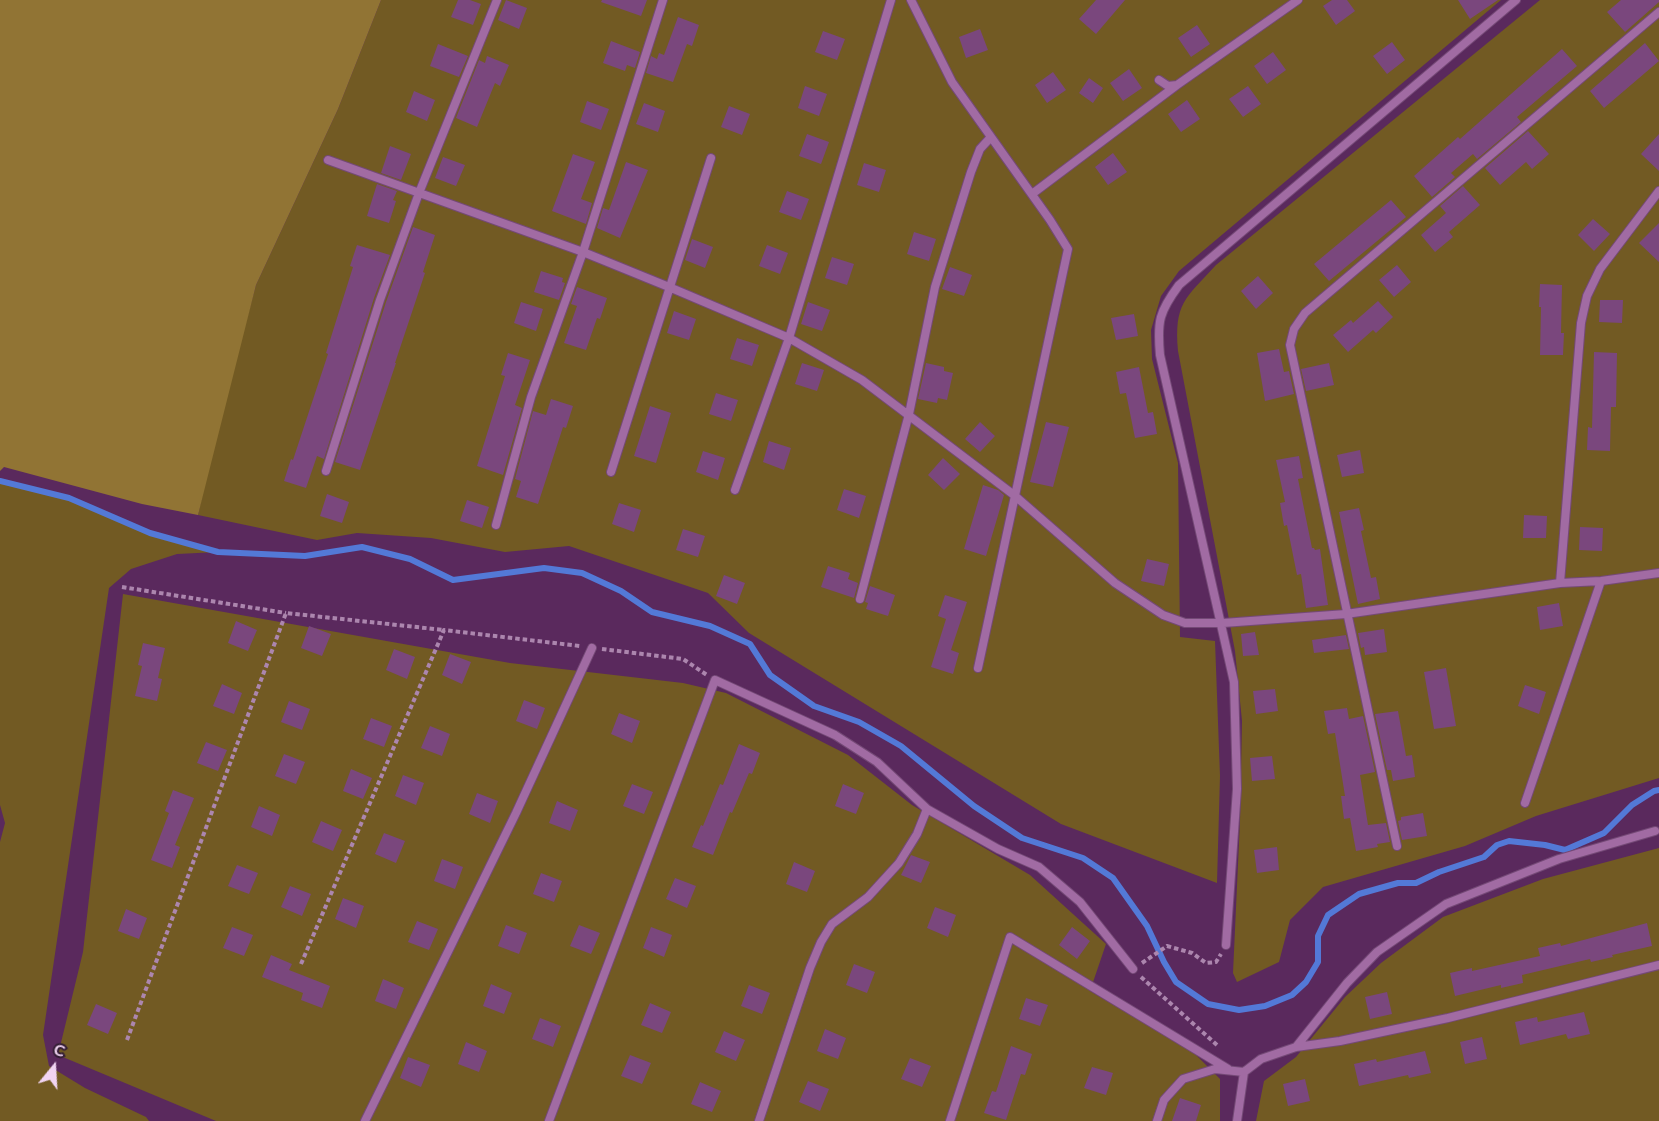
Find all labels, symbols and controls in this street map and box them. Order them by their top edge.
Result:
north arrow [24,1037,84,1097]
text: С [52,1039,68,1060]

